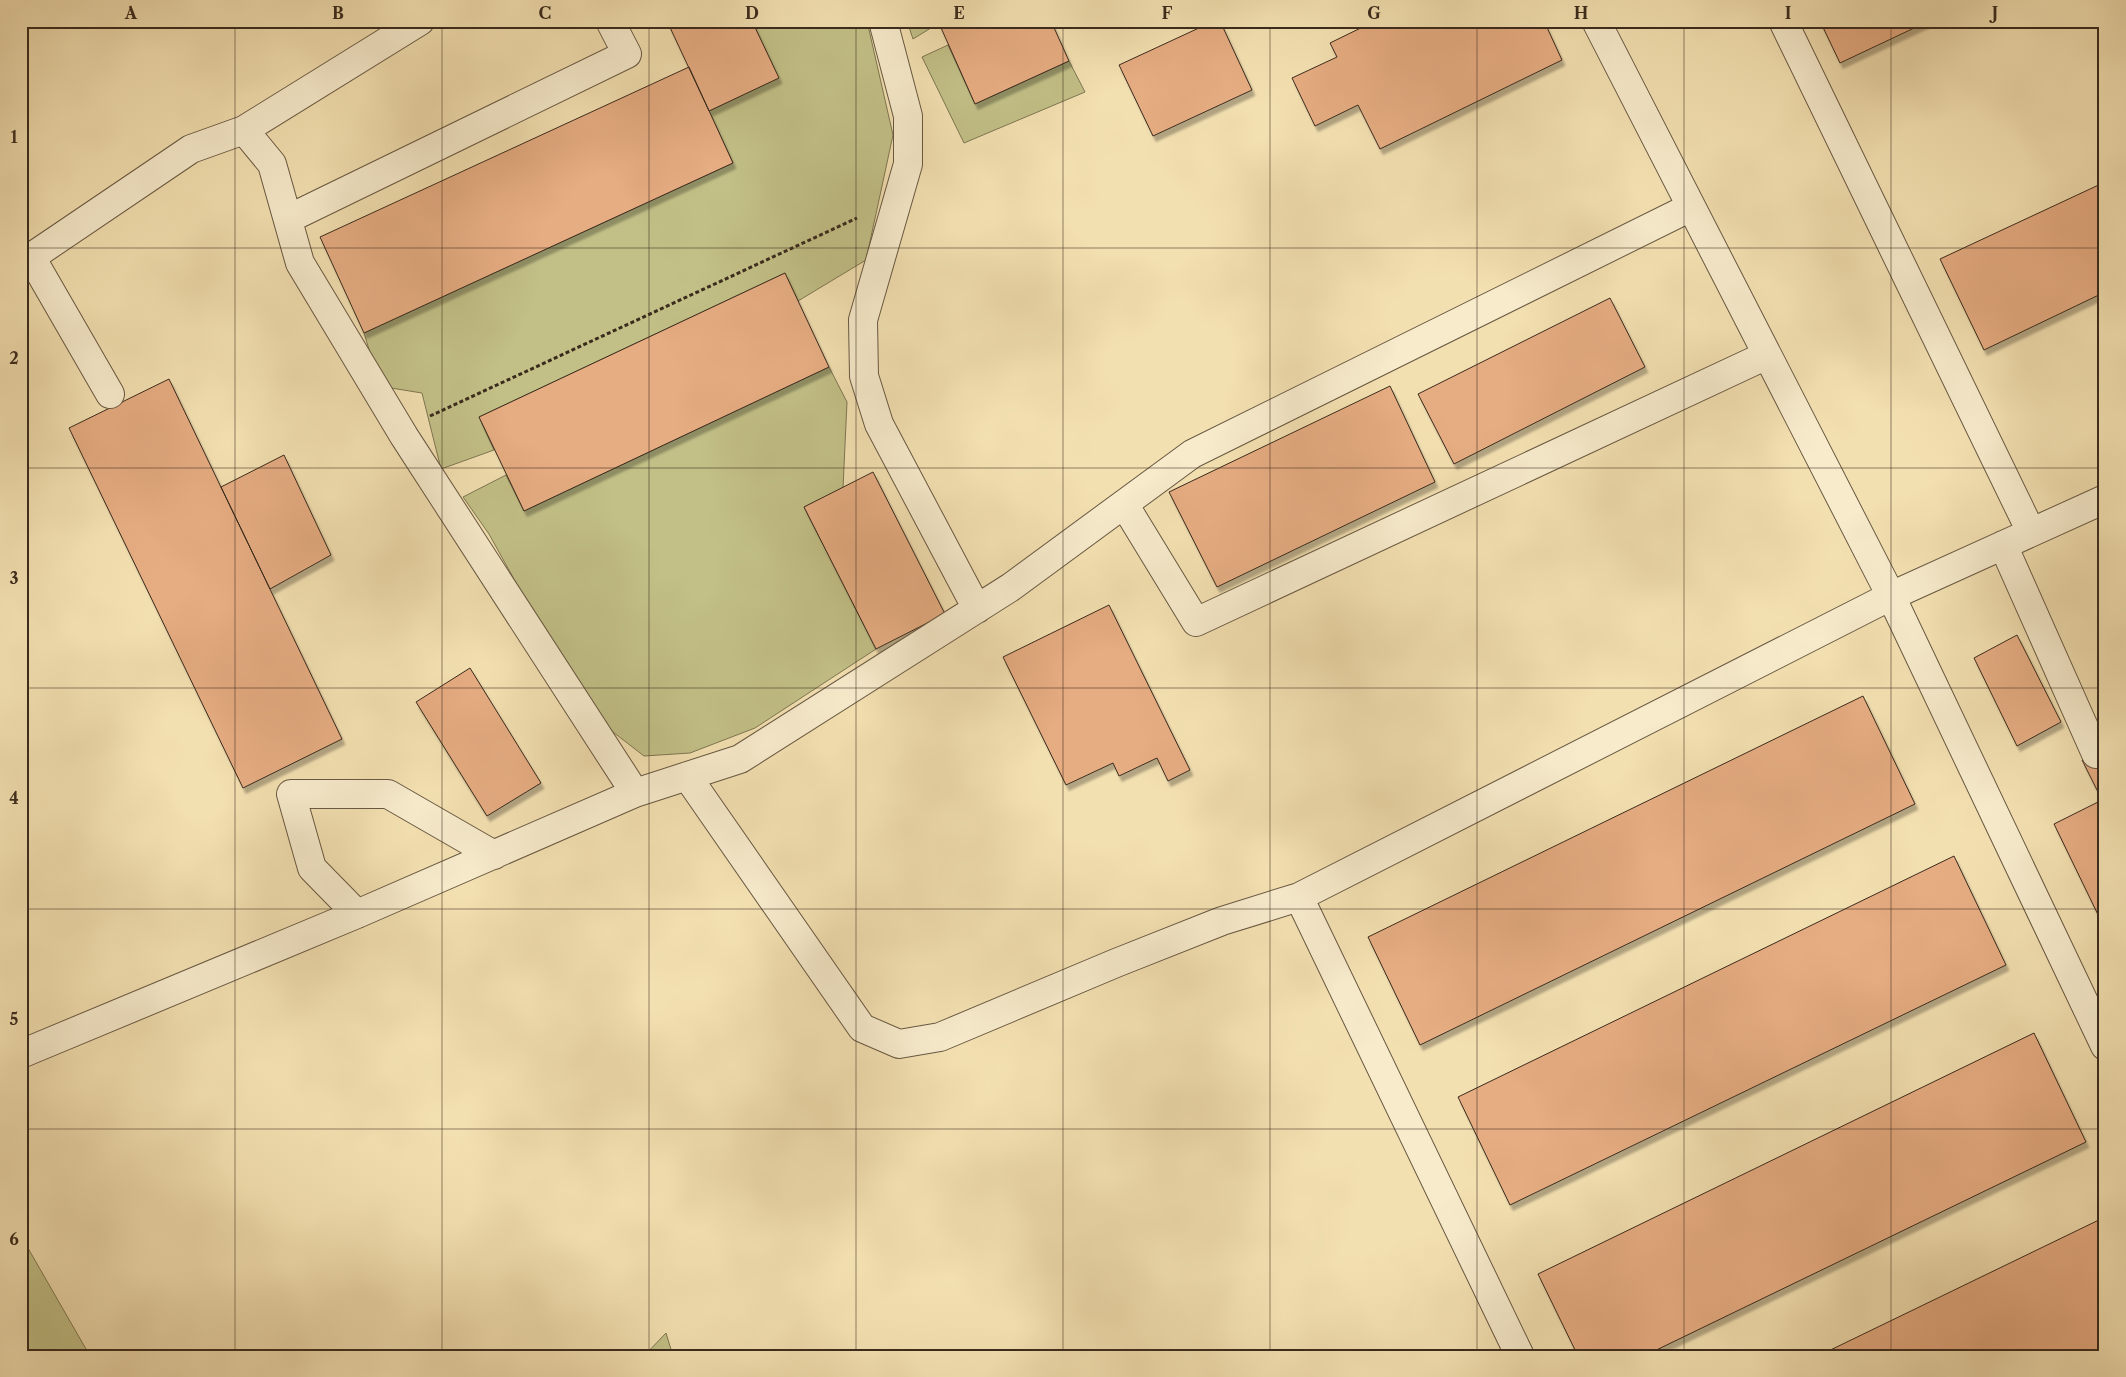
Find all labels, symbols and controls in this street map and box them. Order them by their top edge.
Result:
text: A [124,3,138,23]
text: B [332,3,344,23]
text: C [539,3,551,23]
text: D [745,3,759,23]
text: E [953,3,965,23]
text: F [1162,3,1173,23]
text: G [1367,3,1381,23]
text: H [1574,3,1588,23]
text: I [1785,3,1792,23]
text: J [1989,3,1998,23]
text: 1 [10,127,18,147]
text: 2 [9,348,19,368]
text: 3 [9,568,19,588]
text: 4 [9,788,19,808]
text: 5 [10,1009,19,1029]
text: 6 [9,1229,19,1249]

